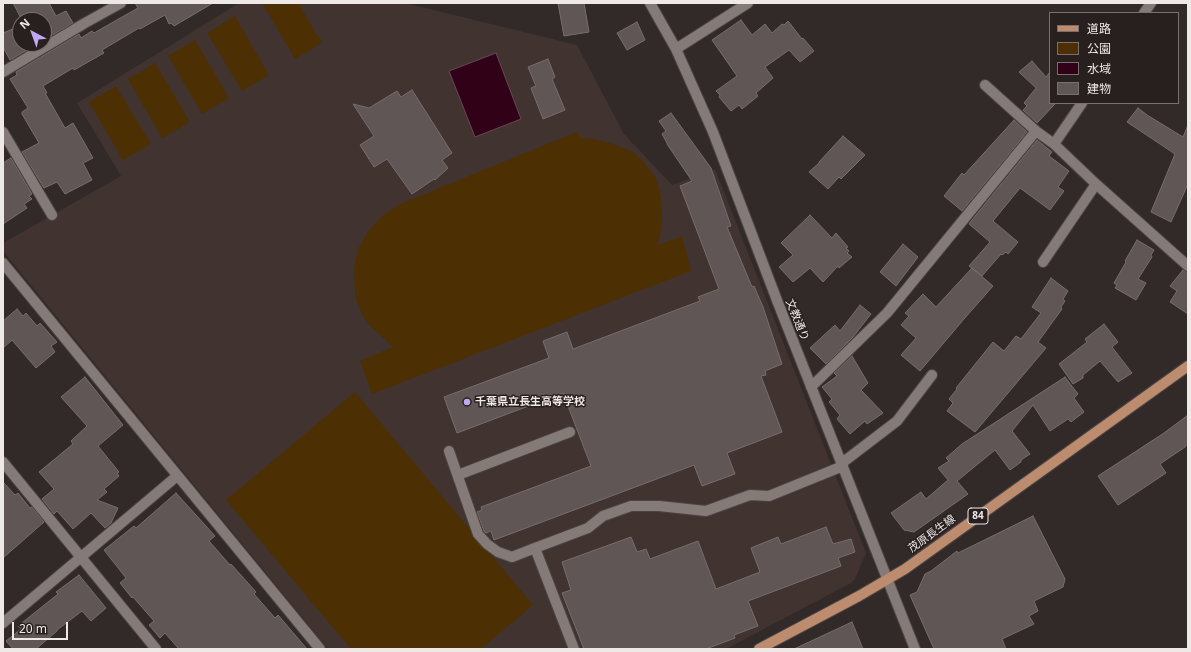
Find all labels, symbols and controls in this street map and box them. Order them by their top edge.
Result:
north arrow [12,12,52,52]
legend [1049,12,1179,104]
text: N [16,15,33,32]
text: 道路 [1087,20,1111,37]
text: 公園 [1087,40,1111,57]
text: 水域 [1087,60,1111,77]
text: 建物 [1087,80,1111,97]
street label: 文教通り [783,297,811,343]
place label: 千葉県立長生高等学校 [475,395,585,409]
marker: 千葉県立長生高等学校 [462,397,472,407]
road number: 84 [968,508,988,524]
street label: 茂原長生線 [906,512,958,556]
scale bar [14,614,70,640]
text: 20 m [19,620,47,637]

